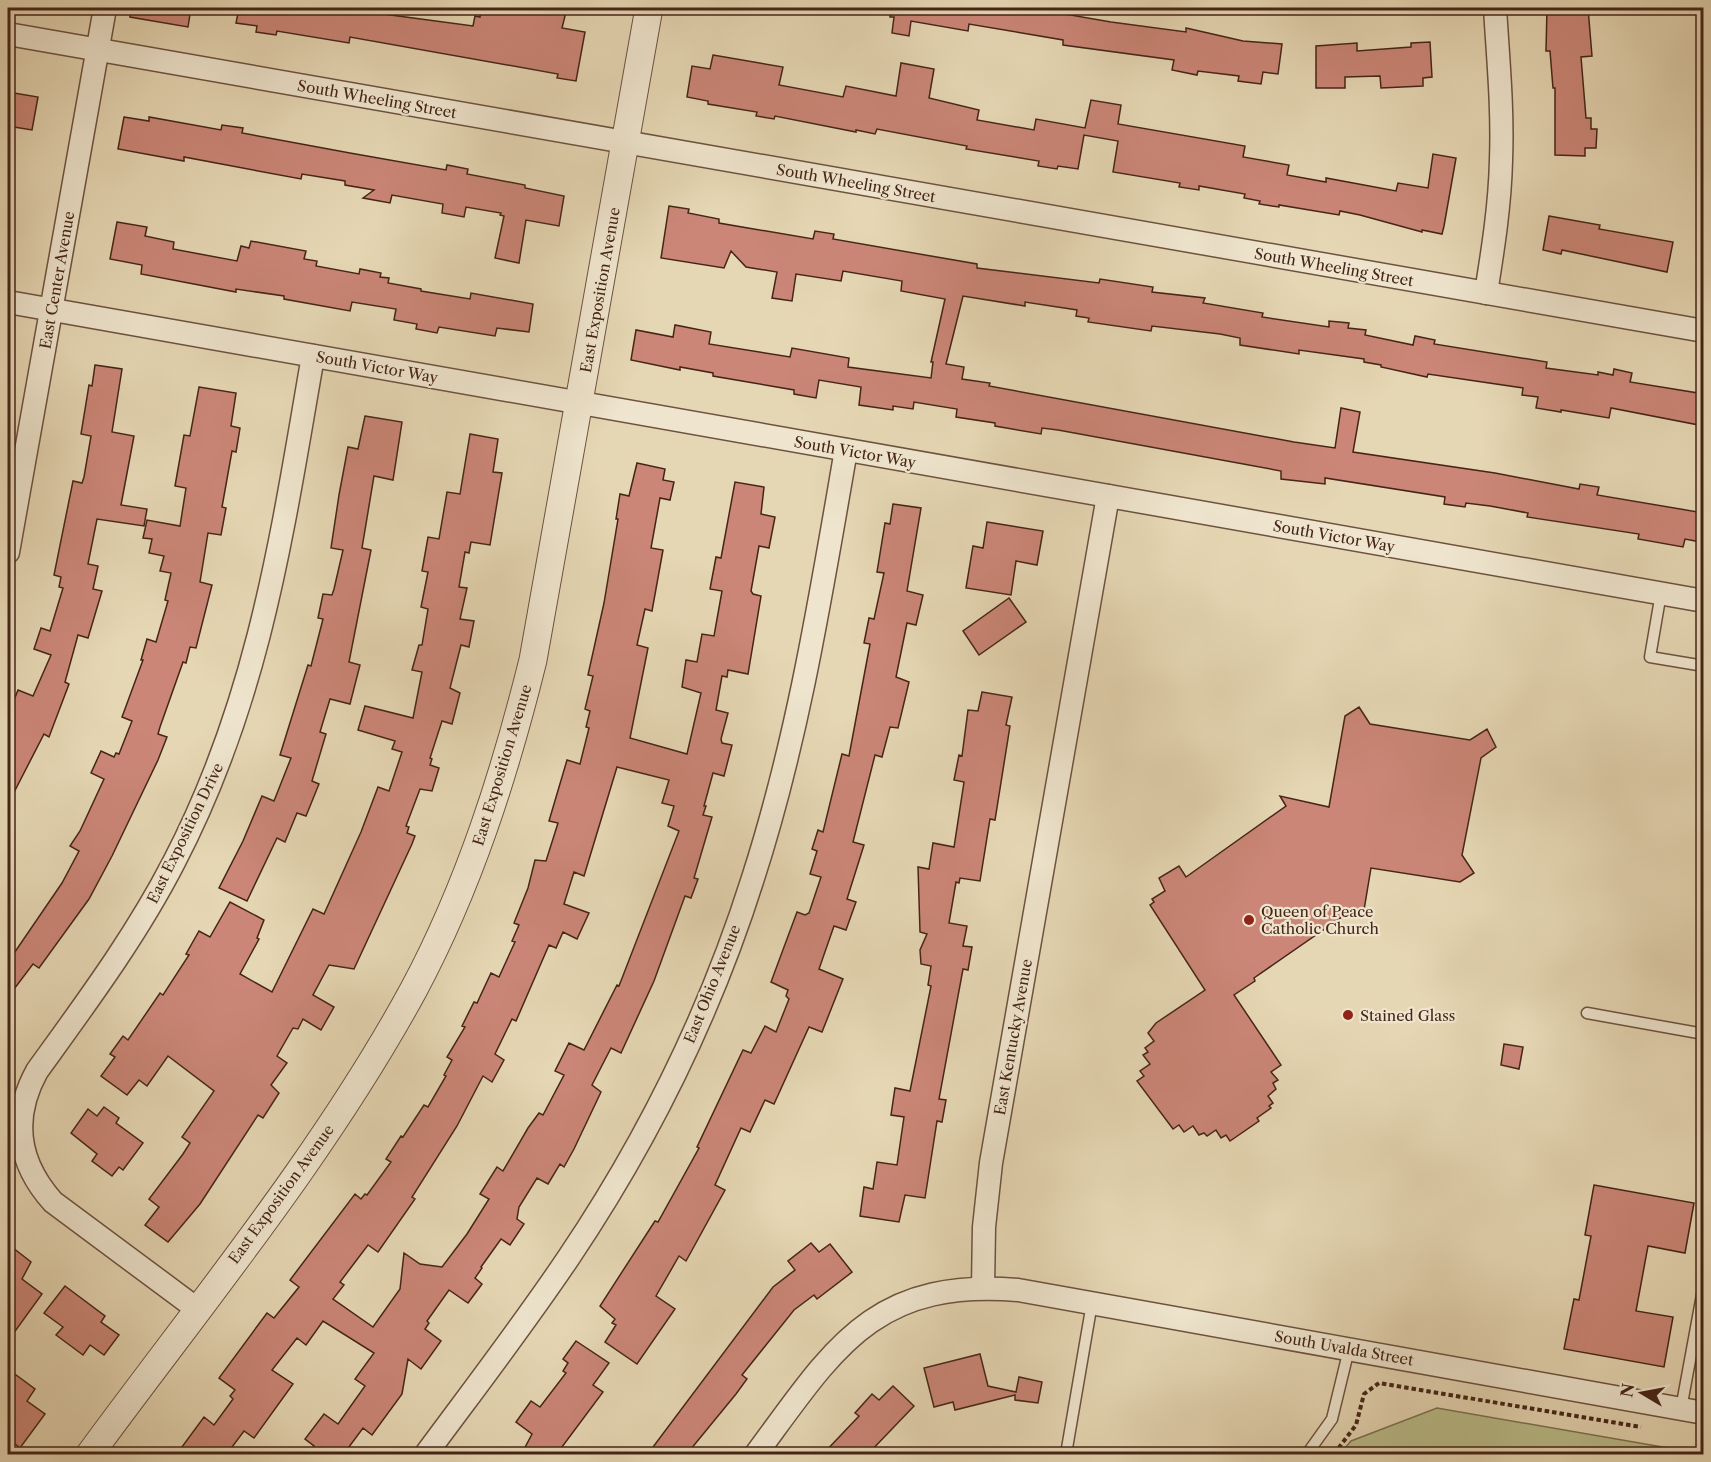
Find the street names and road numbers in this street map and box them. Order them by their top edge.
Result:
street label: South Wheeling Street [296,76,459,122]
street label: South Wheeling Street [775,160,938,206]
street label: East Exposition Avenue [576,206,624,374]
street label: East Center Avenue [36,210,78,350]
street label: South Wheeling Street [1253,244,1416,290]
street label: South Victor Way [314,347,440,387]
street label: South Victor Way [792,432,918,472]
street label: South Victor Way [1271,516,1397,556]
street label: East Exposition Avenue [468,682,536,848]
street label: East Exposition Drive [143,760,227,906]
street label: East Ohio Avenue [680,922,744,1046]
street label: East Kentucky Avenue [990,957,1036,1117]
street label: East Exposition Avenue [224,1121,338,1267]
street label: South Uvalda Street [1273,1326,1416,1370]

